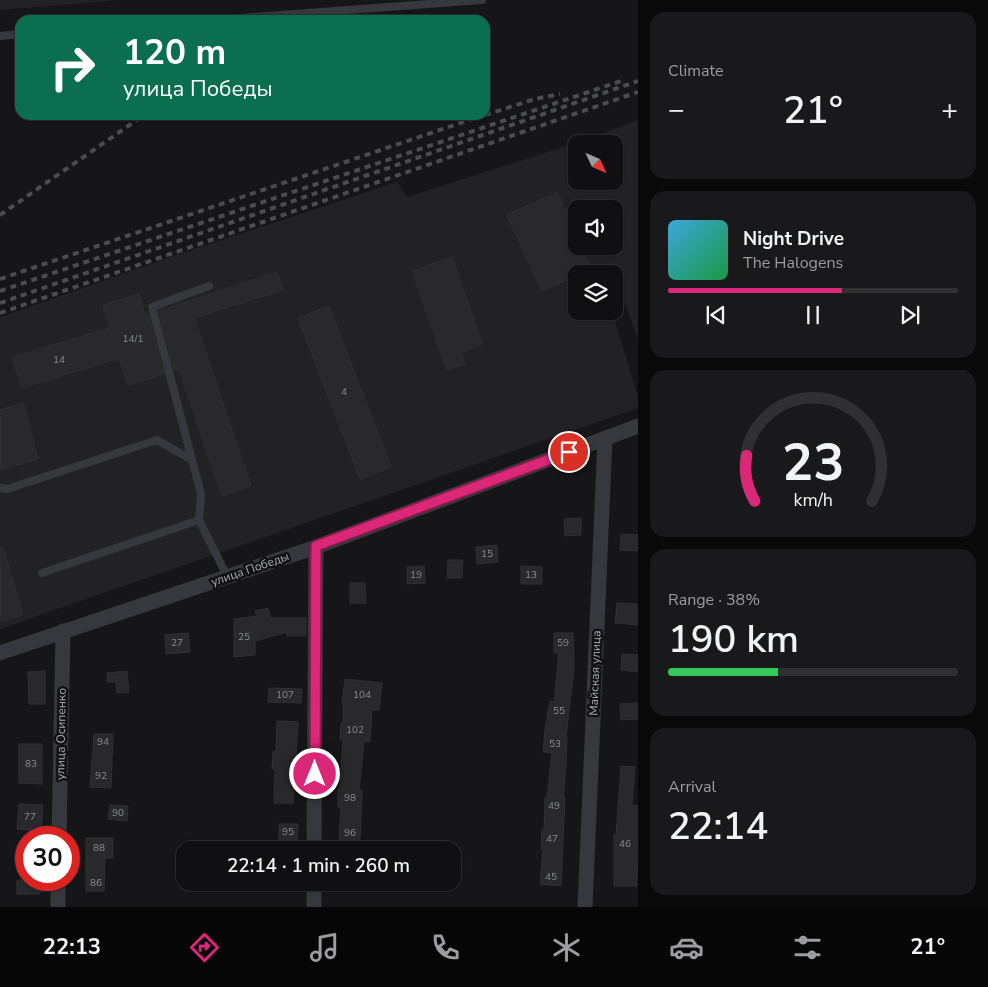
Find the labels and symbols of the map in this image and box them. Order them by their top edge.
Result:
north arrow [568,135,622,190]
house number: 14/1 [123,332,143,346]
house number: 14 [53,353,65,367]
house number: 4 [341,385,347,399]
pin [548,431,590,473]
house number: 15 [481,547,493,561]
street label: улица Победы [209,548,291,590]
house number: 19 [410,568,422,582]
house number: 13 [525,568,537,582]
house number: 25 [238,630,250,644]
street label: Майская улица [586,630,604,716]
house number: 27 [171,636,183,650]
house number: 59 [557,636,569,650]
street label: улица Осипенко [52,688,70,780]
house number: 107 [276,688,294,702]
house number: 104 [353,688,371,702]
house number: 55 [553,704,565,718]
house number: 102 [346,723,364,737]
house number: 94 [97,735,109,749]
house number: 53 [549,737,561,751]
position arrow [288,747,340,799]
house number: 83 [25,757,37,771]
house number: 92 [95,769,107,783]
house number: 98 [344,791,356,805]
house number: 49 [548,799,560,813]
house number: 90 [112,806,124,820]
house number: 77 [24,810,36,824]
house number: 95 [282,825,294,839]
speed limit sign: 30 [15,826,80,891]
house number: 96 [344,826,356,840]
house number: 47 [546,832,558,846]
house number: 46 [619,837,631,851]
house number: 88 [93,841,105,855]
house number: 45 [545,870,557,884]
house number: 86 [90,876,102,890]

